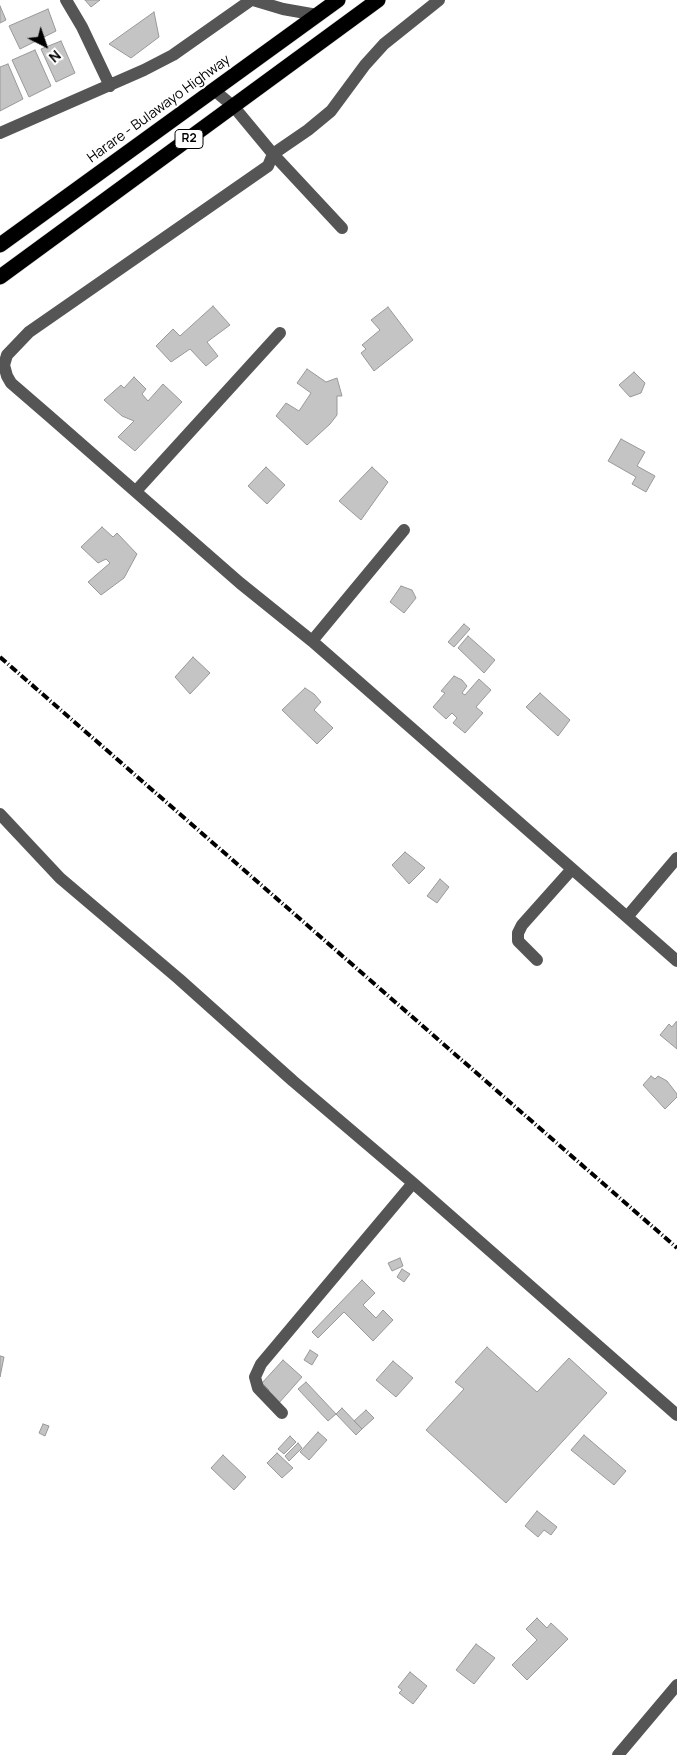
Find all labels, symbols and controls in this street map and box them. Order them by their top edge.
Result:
north arrow [20,20,70,70]
text: N [45,46,65,67]
street label: Harare - Bulawayo Highway [84,51,234,167]
road number: R2 [175,130,203,148]

